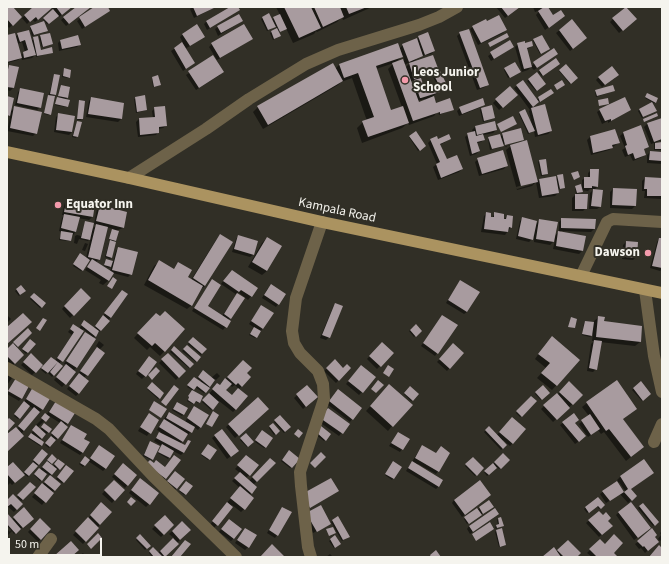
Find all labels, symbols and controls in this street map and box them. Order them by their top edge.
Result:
place label: Leos Junior School [413,65,479,96]
marker: Leos Junior School [400,75,410,85]
street label: Kampala Road [297,195,377,227]
place label: Equator Inn [66,197,133,213]
marker: Equator Inn [53,200,63,210]
place label: Dawson [594,245,640,261]
marker: Dawson [643,248,653,258]
scale bar [10,530,104,556]
text: 50 m [15,536,39,553]

